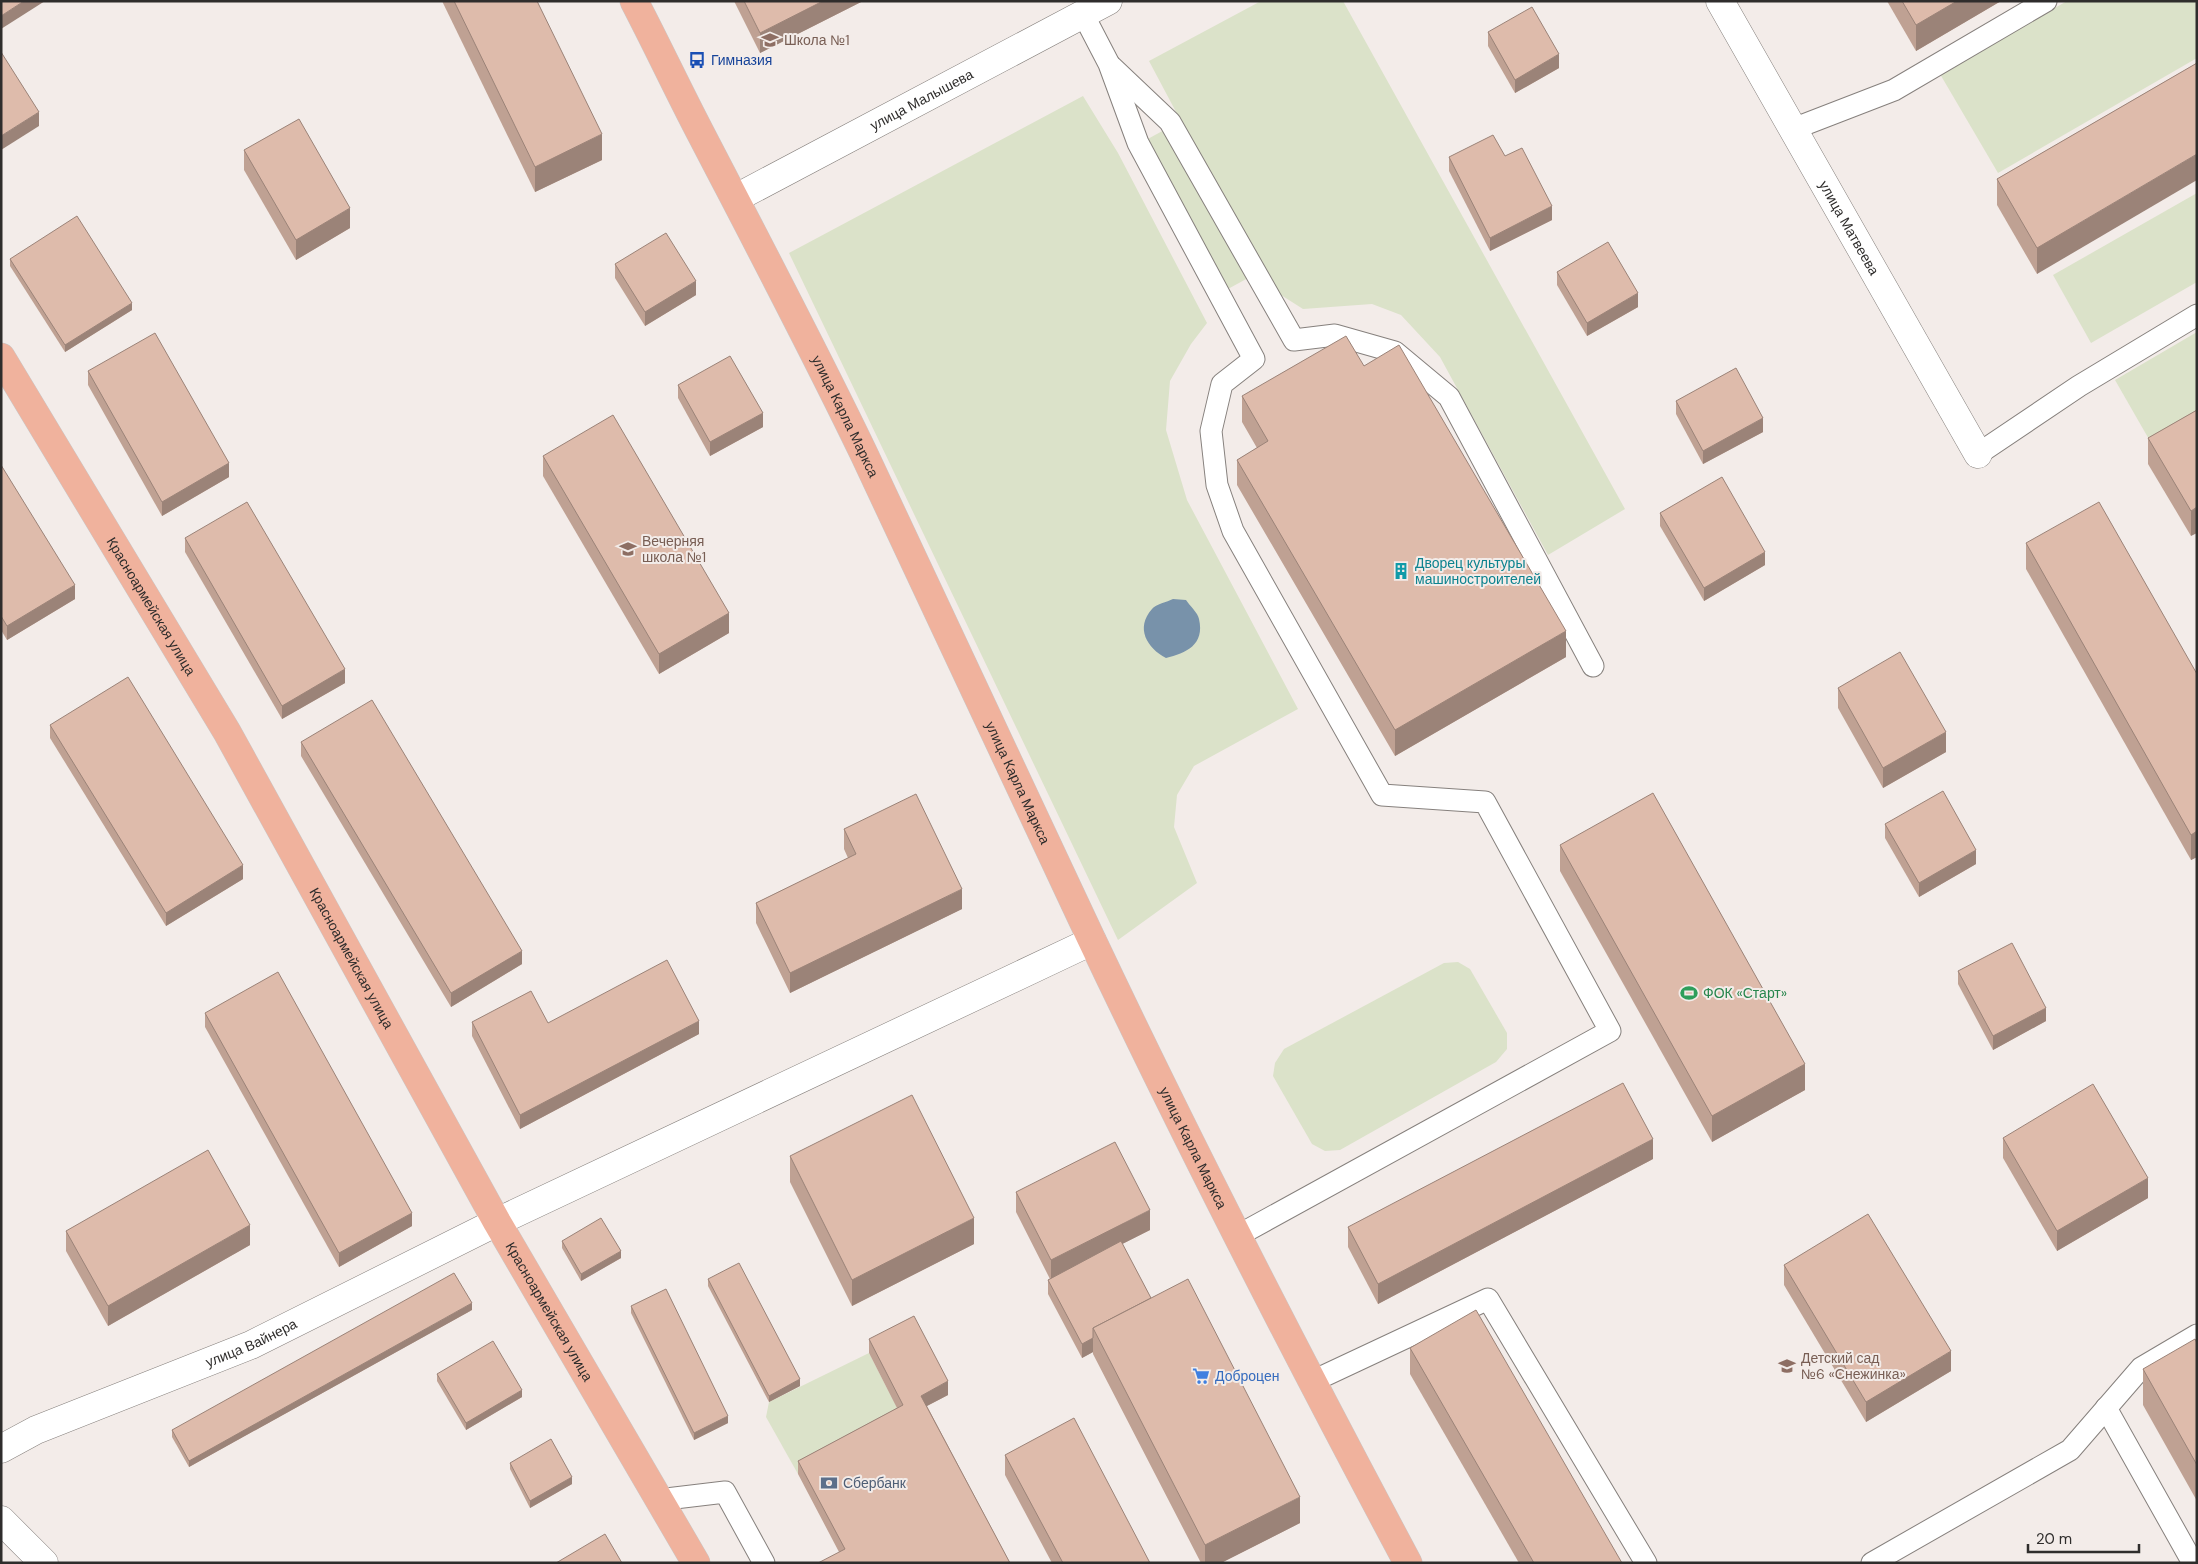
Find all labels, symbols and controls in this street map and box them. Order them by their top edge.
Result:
school or university icon: Школа №1 [760,30,780,50]
place label: Школа №1 [784,31,850,49]
bus stop icon: Гимназия [687,50,707,70]
place label: Гимназия [711,51,772,69]
street label: улица Малышева [867,65,976,134]
street label: улица Матвеева [1815,177,1883,278]
street label: улица Карла Маркса [808,352,883,480]
place label: Вечерняя школа №1 [642,532,706,566]
street label: Красноармейская улица [103,534,200,679]
school or university icon: Вечерняя школа №1 [618,539,638,559]
place label: Дворец культуры машиностроителей [1415,554,1541,588]
building icon: Дворец культуры машиностроителей [1391,561,1411,581]
street label: улица Карла Маркса [981,718,1054,847]
street label: Красноармейская улица [306,884,398,1032]
sports icon: ФОК «Старт» [1679,983,1699,1003]
place label: ФОК «Старт» [1703,984,1787,1002]
street label: улица Карла Маркса [1155,1084,1231,1212]
street label: Красноармейская улица [502,1239,597,1385]
street label: улица Вайнера [203,1314,300,1371]
place label: Детский сад №6 «Снежинка» [1801,1349,1906,1383]
school or university icon: Детский сад №6 «Снежинка» [1777,1356,1797,1376]
supermarket icon: Доброцен [1191,1366,1211,1386]
place label: Доброцен [1215,1367,1279,1385]
bank icon: Сбербанк [819,1473,839,1493]
place label: Сбербанк [843,1474,907,1492]
scale bar [2028,1522,2139,1554]
text: 20 m [2036,1529,2072,1549]

